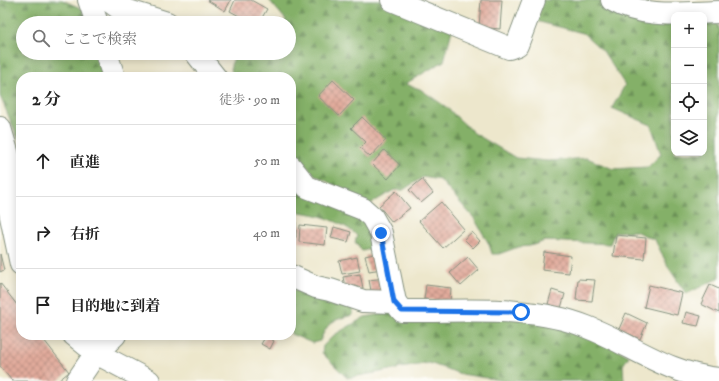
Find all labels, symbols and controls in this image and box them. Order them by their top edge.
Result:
map controls [671,12,707,156]
button: + [671,12,707,48]
search box [16,16,296,60]
icon: search [30,27,52,49]
text: ここで検索 [62,30,137,49]
button: − [671,48,707,84]
button: locate [671,84,707,120]
text: 2 分 [32,89,61,111]
text: 徒歩 · 90 m [219,92,280,108]
button: layers [671,120,707,156]
icon: ahead [32,150,54,172]
text: 直進 [70,153,100,172]
text: 50 m [254,153,280,169]
icon: right [32,222,54,244]
route end [372,224,390,242]
text: 右折 [70,225,100,244]
text: 40 m [253,225,280,241]
icon: arrive [32,294,54,316]
text: 目的地に到着 [70,297,160,316]
route start [512,303,530,321]

